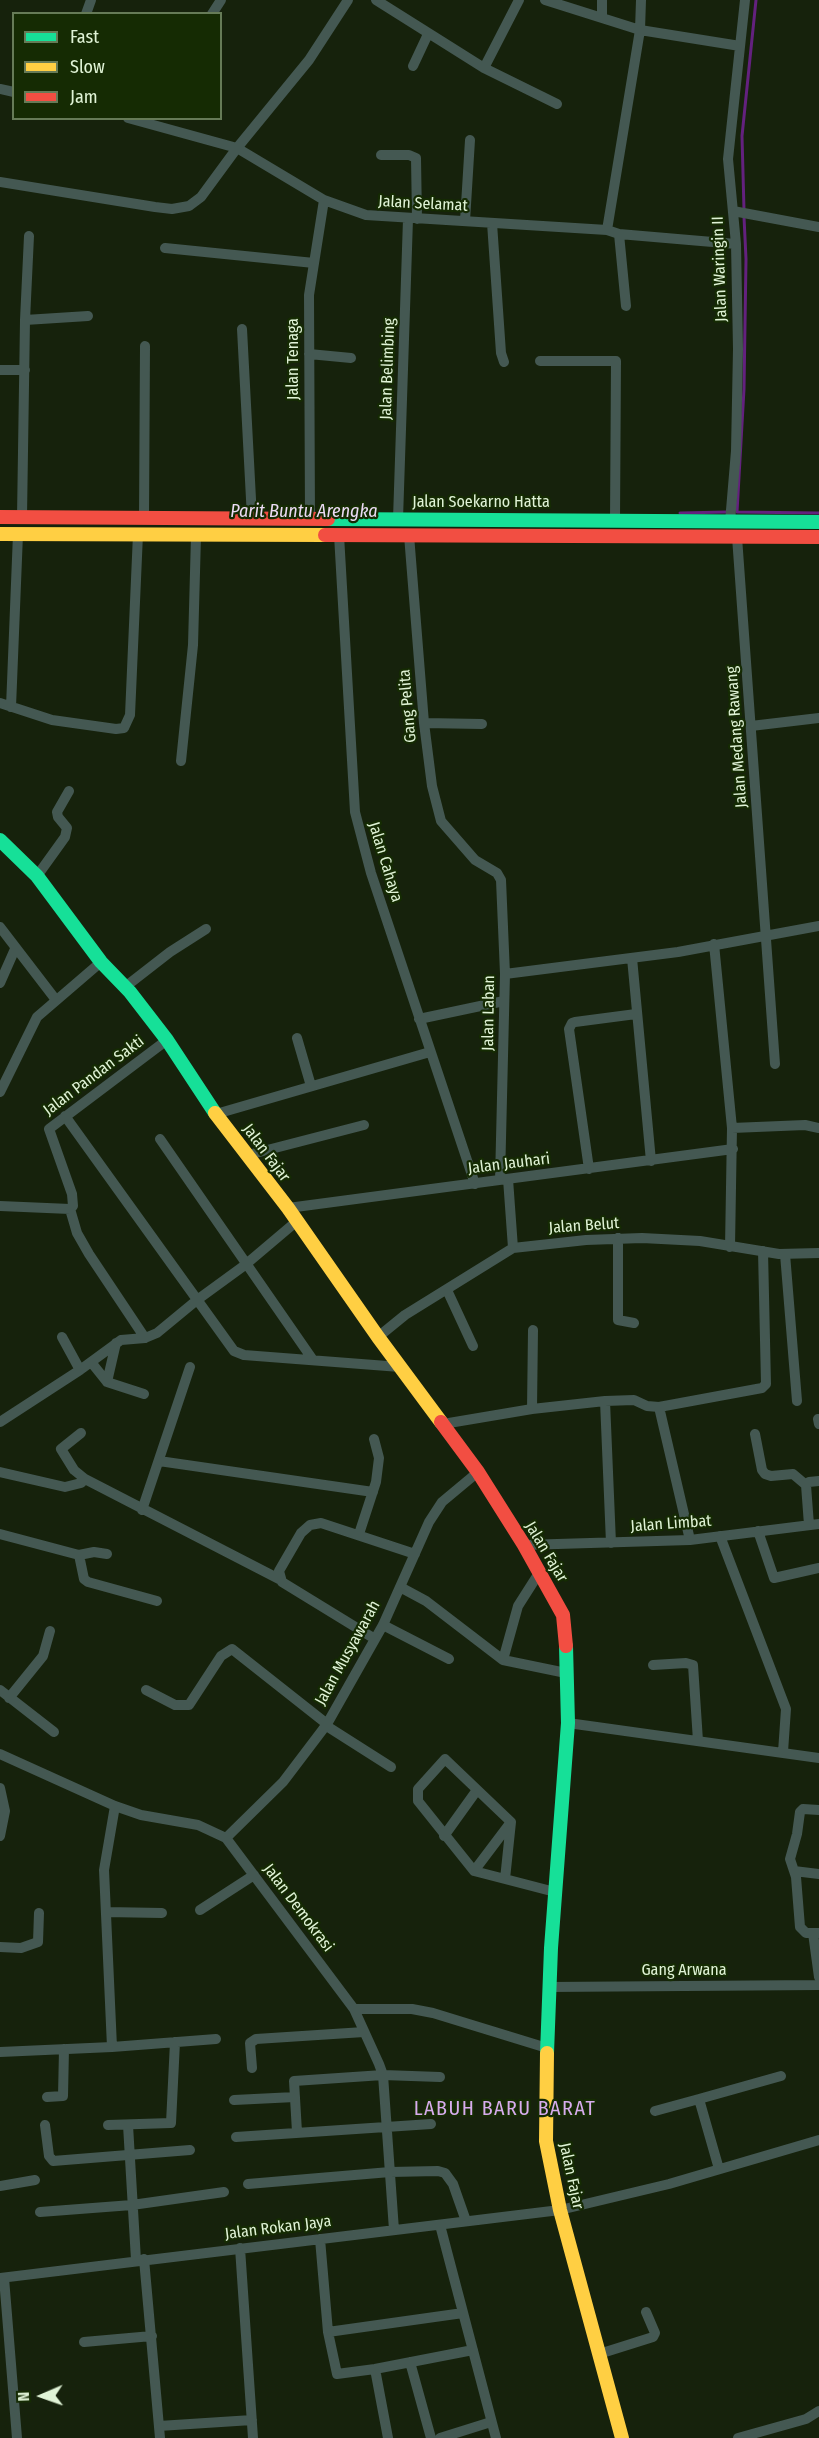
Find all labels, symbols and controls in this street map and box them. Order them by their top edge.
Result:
legend [12,12,222,120]
text: Fast [70,26,99,48]
text: Slow [70,56,105,78]
text: Jam [70,86,98,108]
street label: Jalan Selamat [378,192,468,216]
street label: Jalan Waringin II [709,216,731,322]
street label: Jalan Tenaga [284,318,304,400]
street label: Jalan Belimbing [377,318,399,420]
street label: Jalan Soekarno Hatta [412,493,550,513]
water label: Parit Buntu Arengka [230,501,378,523]
street label: Jalan Medang Rawang [722,665,752,809]
street label: Gang Pelita [395,668,421,744]
street label: Jalan Cahaya [364,820,406,904]
street label: Jalan Laban [479,975,499,1051]
street label: Jalan Pandan Sakti [40,1032,148,1120]
street label: Jalan Fajar [238,1120,294,1186]
street label: Jalan Jauhari [467,1149,551,1179]
street label: Jalan Belut [548,1214,620,1238]
street label: Jalan Limbat [630,1512,712,1536]
street label: Jalan Fajar [520,1518,572,1586]
street label: Jalan Musyawarah [311,1597,385,1709]
street label: Jalan Demokrasi [259,1860,337,1956]
street label: Gang Arwana [641,1961,727,1981]
district label: LABUH BARU BARAT [414,2097,596,2121]
street label: Jalan Fajar [555,2141,587,2211]
street label: Jalan Rokan Jaya [224,2212,332,2244]
north arrow [12,2366,72,2426]
text: N [14,2392,33,2402]

